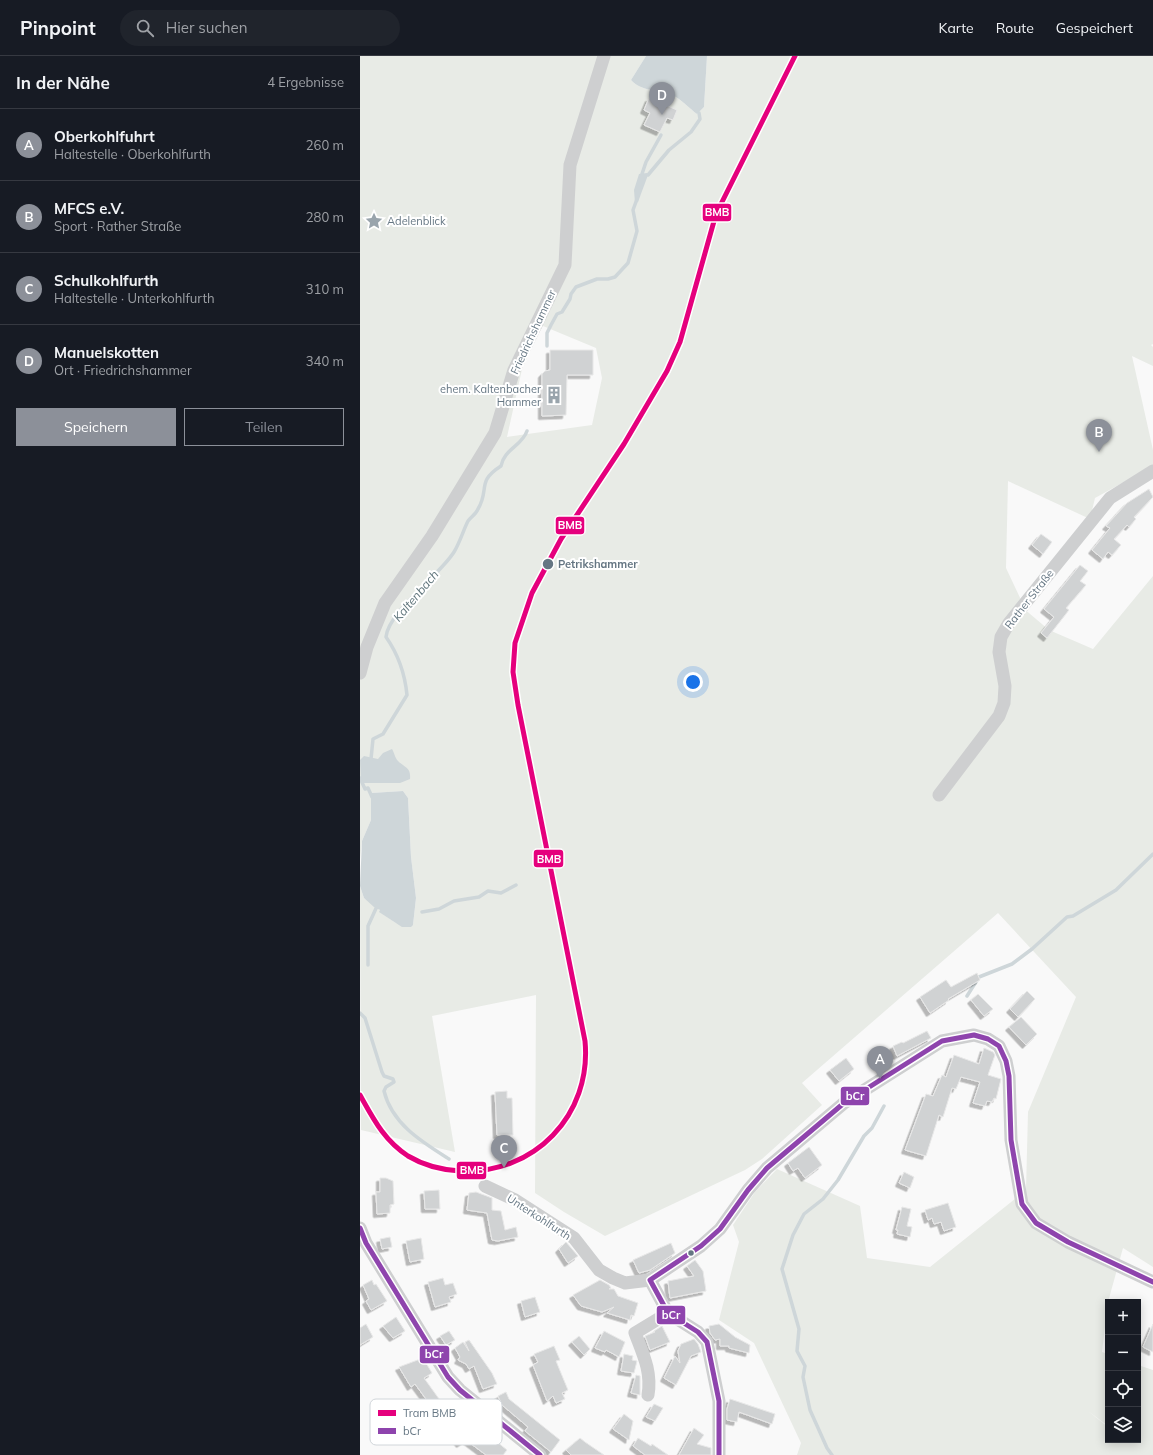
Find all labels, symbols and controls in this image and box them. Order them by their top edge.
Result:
search box [120,10,400,46]
text: Pinpoint [20,16,96,40]
icon: search [134,17,156,39]
text: Hier suchen [166,18,248,37]
text: Karte [939,19,974,37]
text: Route [996,19,1034,37]
text: Gespeichert [1056,19,1133,37]
text: In der Nähe [16,72,110,93]
text: 4 Ergebnisse [267,74,344,90]
pin: D [649,82,675,115]
text: Oberkohlfuhrt [54,127,155,146]
text: A [24,137,34,153]
text: 260 m [306,137,344,153]
text: Haltestelle · Oberkohlfurth [54,146,211,162]
text: MFCS e.V. [54,199,124,218]
line badge: BMB [702,203,732,222]
text: BMB [705,205,730,219]
text: B [25,209,33,225]
text: 280 m [306,209,344,225]
place icon: Adelenblick [364,211,384,231]
place label: Adelenblick [387,214,446,228]
text: Sport · Rather Straße [54,218,181,234]
text: Schulkohlfurth [54,271,159,290]
text: C [25,281,33,297]
text: 310 m [306,281,344,297]
street label: Friedrichshammer [507,288,559,376]
text: Haltestelle · Unterkohlfurth [54,290,215,306]
text: Manuelskotten [54,343,159,362]
text: D [24,353,34,369]
text: 340 m [306,353,344,369]
text: Ort · Friedrichshammer [54,362,192,378]
place label: ehem. Kaltenbacher Hammer [440,382,541,409]
building icon: ehem. Kaltenbacher Hammer [544,385,564,405]
button: Speichern [16,408,176,446]
button: Teilen [184,408,344,446]
pin: B [1086,419,1112,452]
line badge: BMB [555,516,585,535]
text: BMB [558,518,583,532]
marker: Petrikshammer [541,557,555,571]
place label: Petrikshammer [558,557,638,571]
water label: Kaltenbach [390,567,442,625]
street label: Rather Straße [1001,567,1057,631]
your location [683,672,703,692]
line badge: BMB [533,849,564,868]
text: BMB [537,852,562,866]
pin: A [867,1046,893,1079]
line badge: bCr [840,1086,870,1106]
text: bCr [846,1089,865,1103]
pin: C [491,1135,517,1168]
line badge: BMB [456,1161,487,1180]
text: BMB [460,1163,485,1177]
street label: Unterkohlfurth [504,1191,574,1243]
unlabelled marker [686,1248,696,1258]
map controls [1105,1299,1141,1443]
button: + [1105,1299,1141,1335]
line badge: bCr [656,1305,686,1325]
text: bCr [662,1308,681,1322]
button: − [1105,1335,1141,1371]
line badge: bCr [419,1345,450,1364]
text: bCr [425,1347,444,1361]
button: locate [1105,1371,1141,1407]
legend [370,1399,502,1445]
text: Tram BMB [403,1406,456,1420]
button: layers [1105,1407,1141,1443]
text: bCr [403,1424,421,1438]

